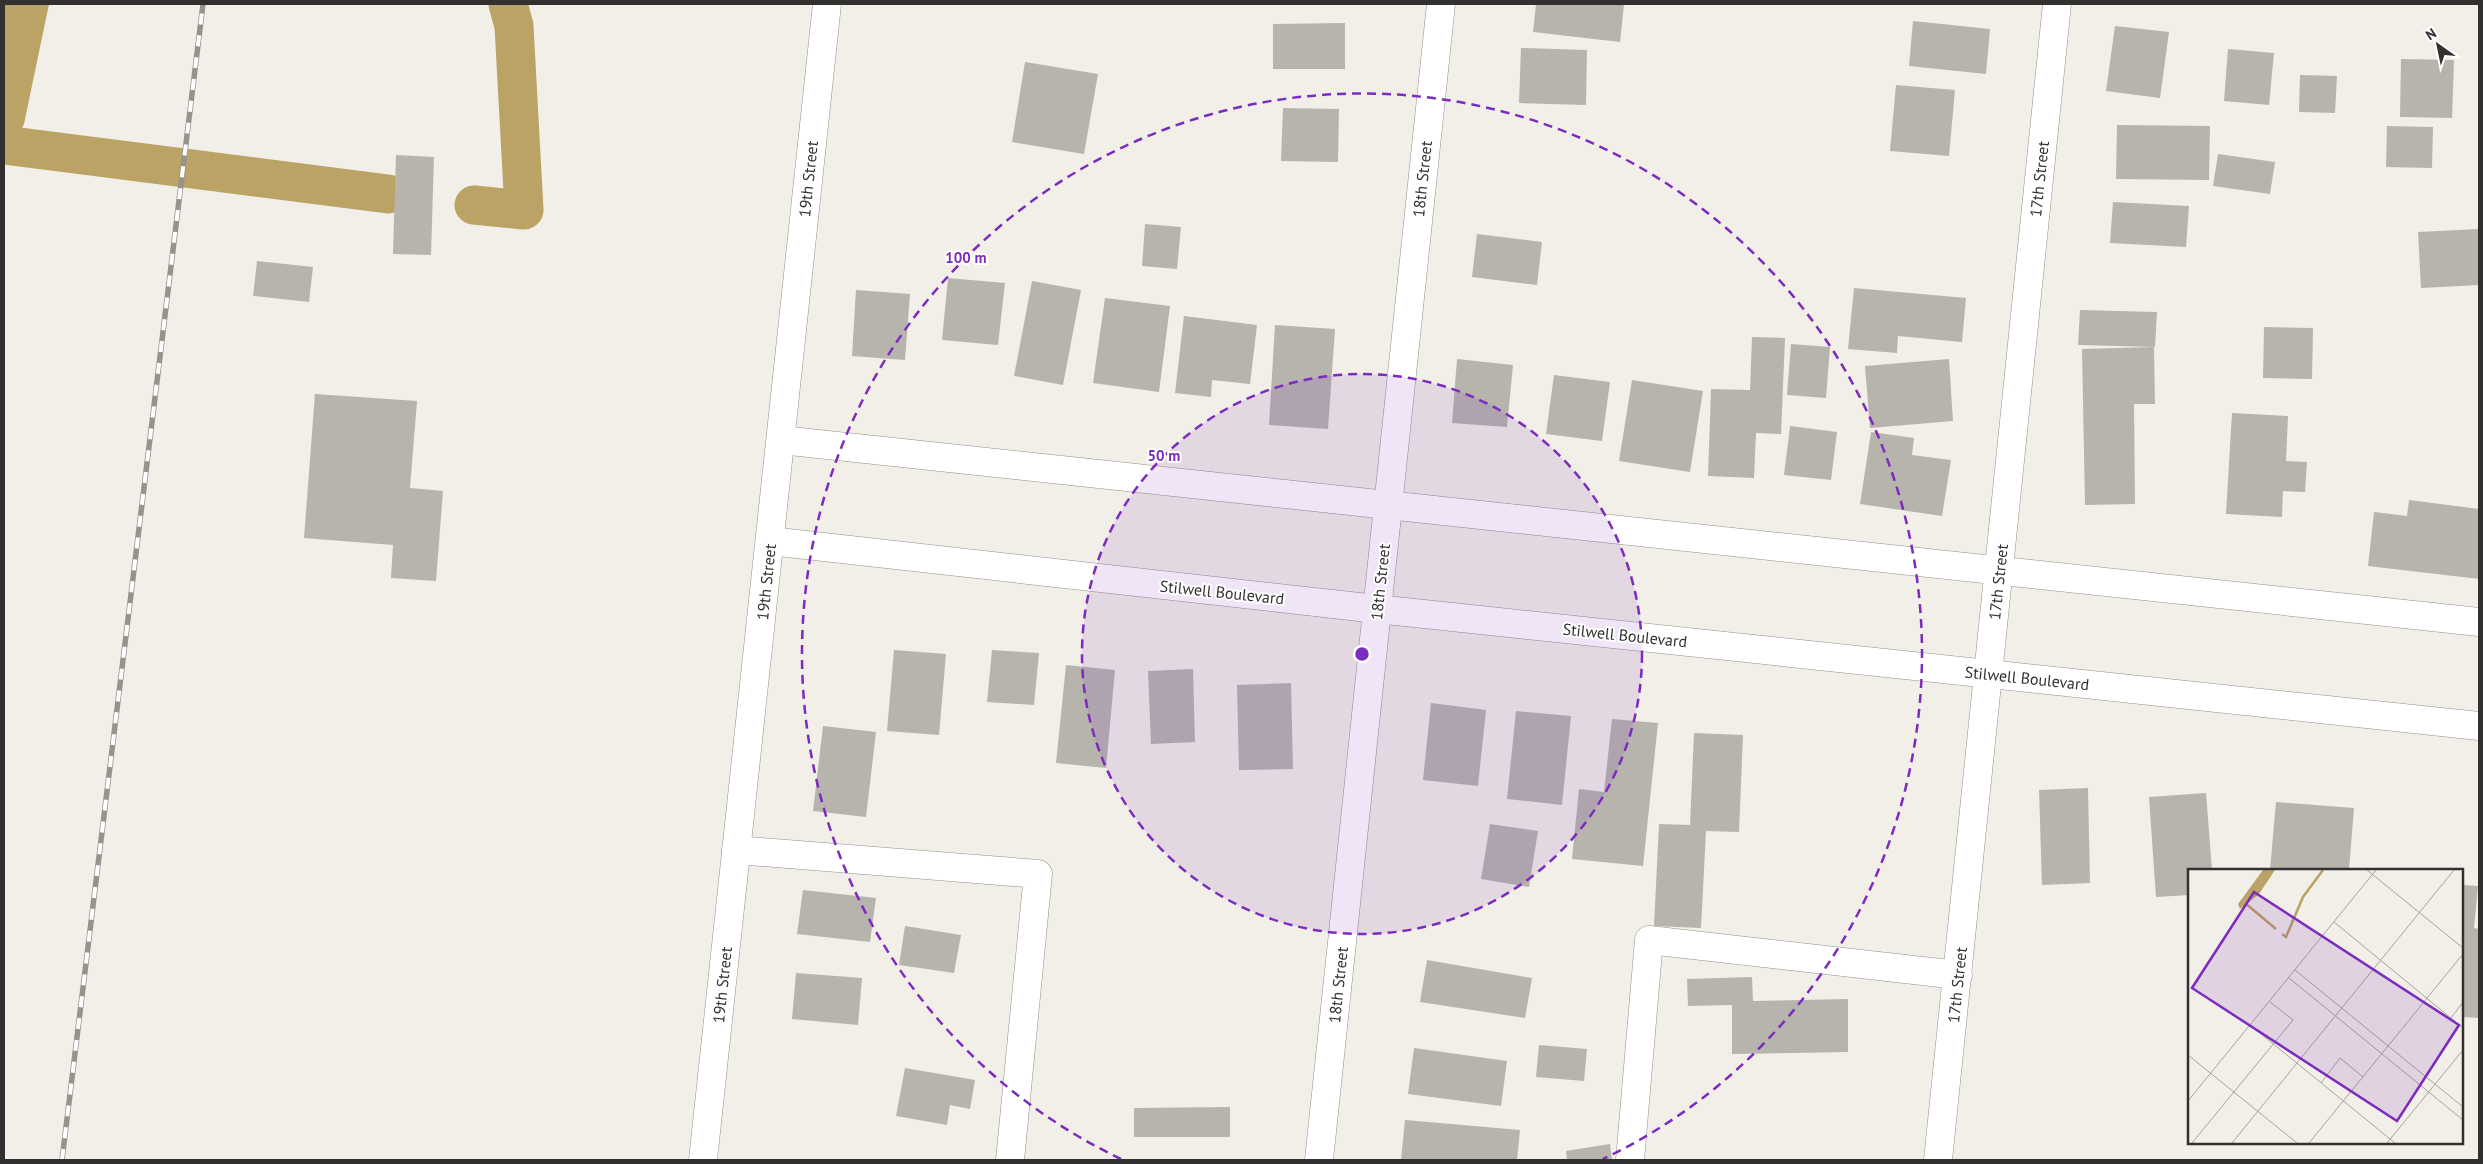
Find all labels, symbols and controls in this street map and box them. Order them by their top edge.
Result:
north arrow [2413,20,2463,70]
text: N [2422,24,2440,44]
street label: 19th Street [794,139,822,218]
street label: 18th Street [1408,139,1436,218]
street label: 17th Street [2025,139,2053,218]
text: 100 m [945,248,987,267]
text: 50 m [1148,446,1180,465]
street label: 19th Street [752,542,780,621]
street label: 18th Street [1366,542,1394,621]
street label: 17th Street [1984,542,2012,621]
street label: Stilwell Boulevard [1159,576,1285,608]
street label: Stilwell Boulevard [1562,619,1688,651]
centre of rings [1353,645,1371,663]
street label: Stilwell Boulevard [1964,662,2090,694]
inset map [2188,869,2463,1144]
street label: 19th Street [708,945,736,1024]
street label: 18th Street [1324,945,1352,1024]
street label: 17th Street [1943,945,1971,1024]

